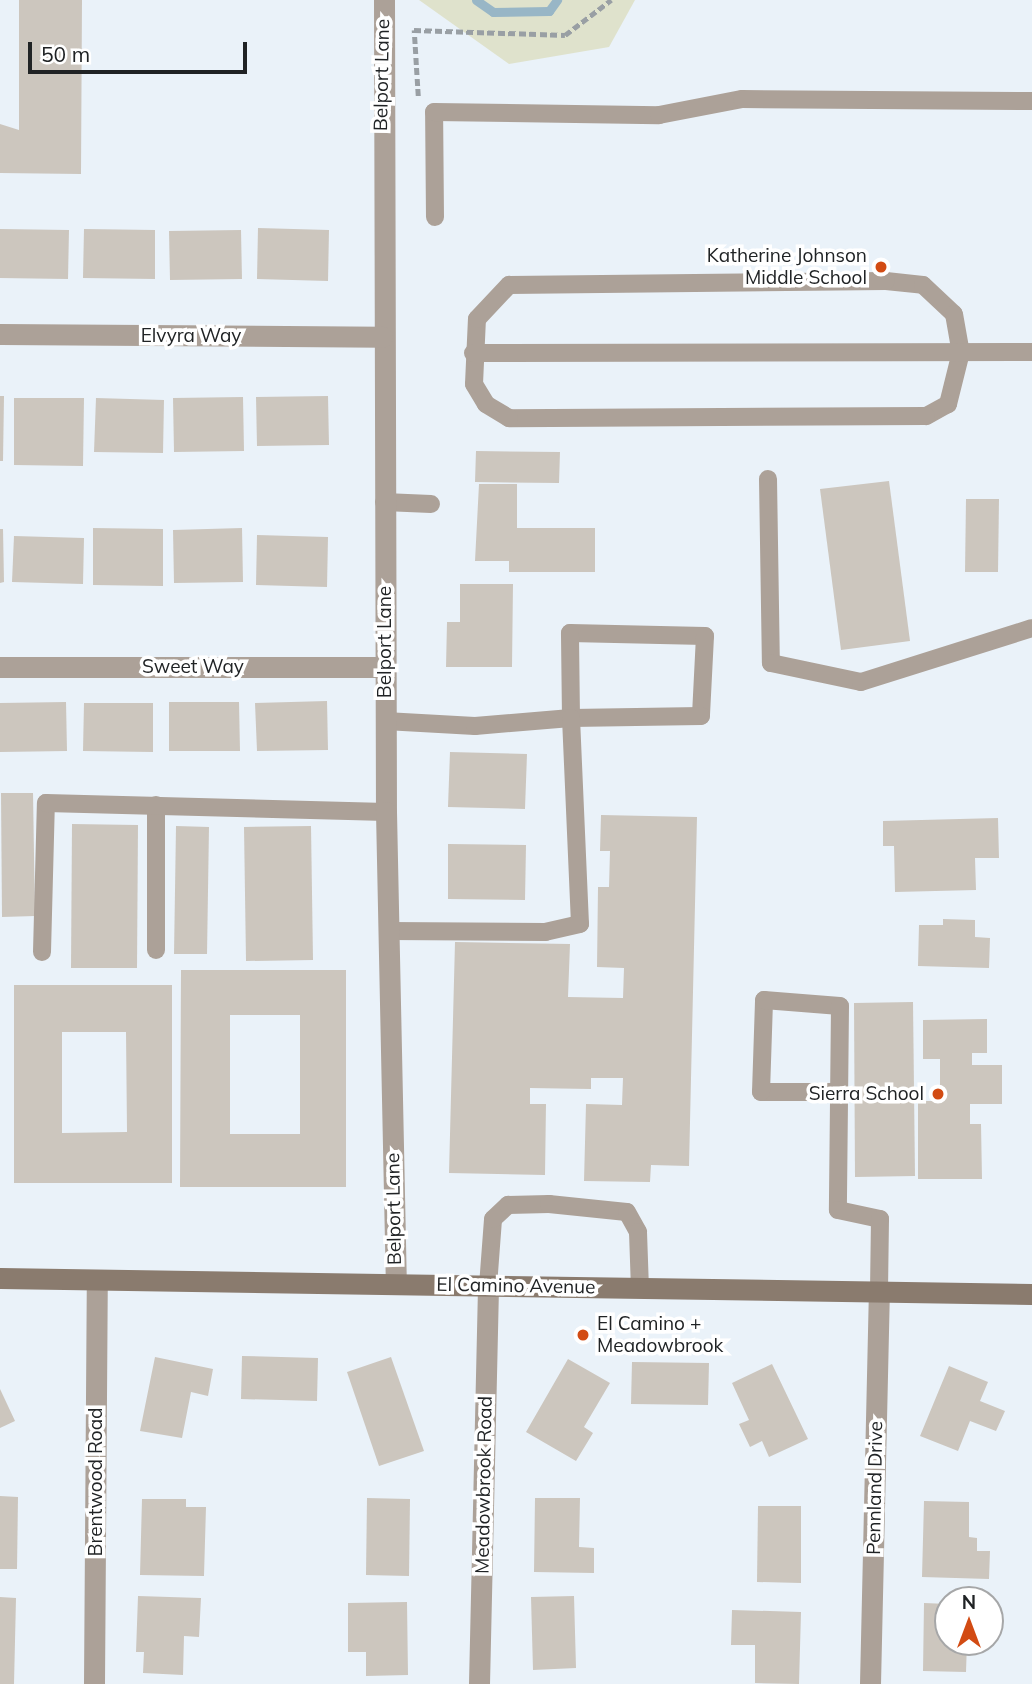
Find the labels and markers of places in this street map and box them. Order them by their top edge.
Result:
place label: Katherine Johnson Middle School [707,245,867,289]
marker: Katherine Johnson Middle School [873,259,889,275]
place label: Sierra School [809,1083,924,1105]
marker: Sierra School [930,1086,946,1102]
place label: El Camino + Meadowbrook [597,1313,723,1357]
marker: El Camino + Meadowbrook [575,1327,591,1343]

